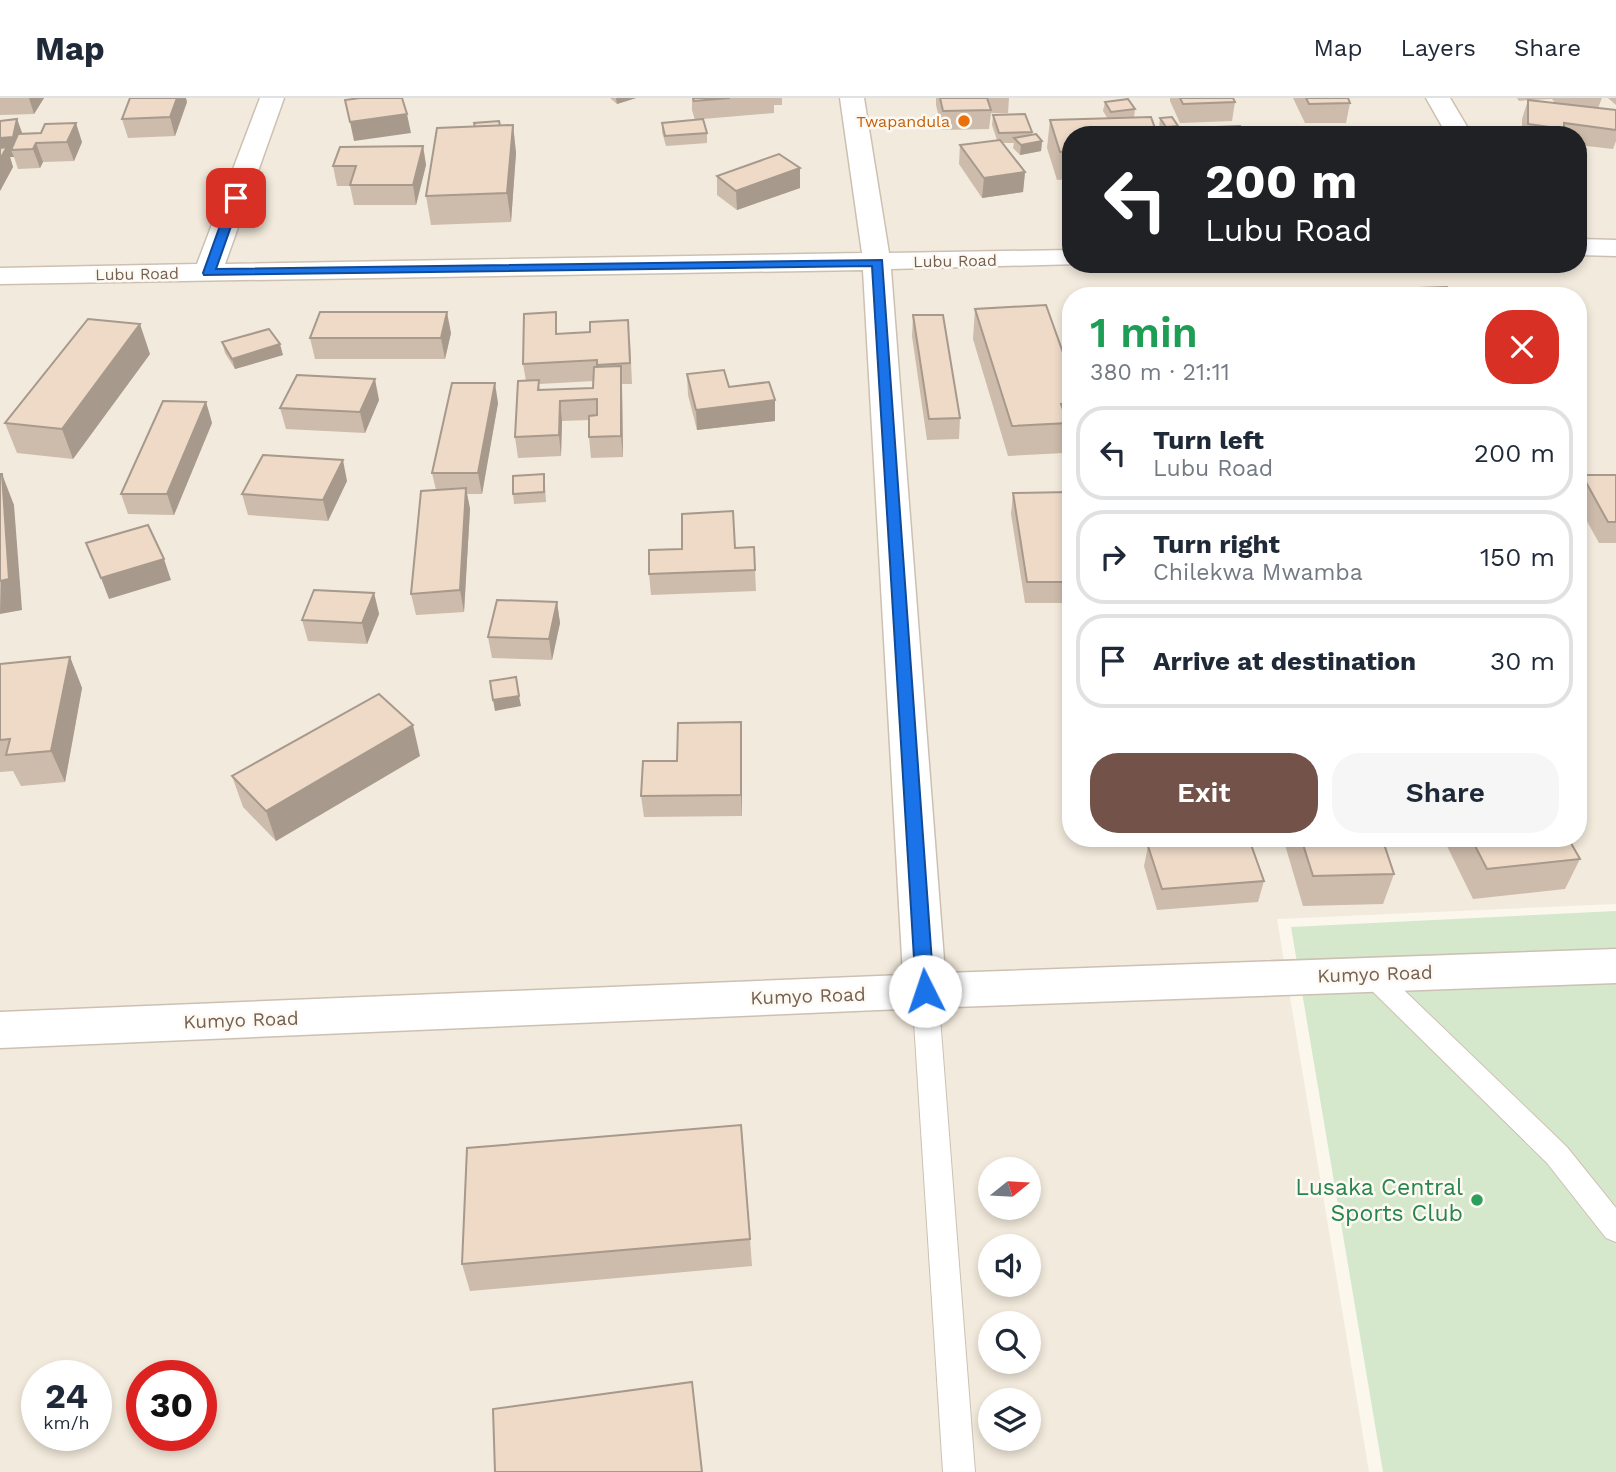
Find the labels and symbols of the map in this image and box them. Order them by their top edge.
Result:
place label: Twapandula [856,112,950,131]
marker: Twapandula [956,113,972,129]
pin [206,168,266,228]
street label: Lubu Road [913,251,997,271]
street label: Lubu Road [95,264,179,284]
position arrow [888,954,962,1028]
street label: Kumyo Road [1317,960,1433,988]
street label: Kumyo Road [750,982,866,1010]
street label: Kumyo Road [183,1006,299,1034]
north arrow [978,1157,1041,1220]
place label: Lusaka Central Sports Club [1295,1174,1463,1227]
marker: Lusaka Central Sports Club [1469,1192,1485,1208]
speed limit sign: 30 [126,1360,217,1451]

